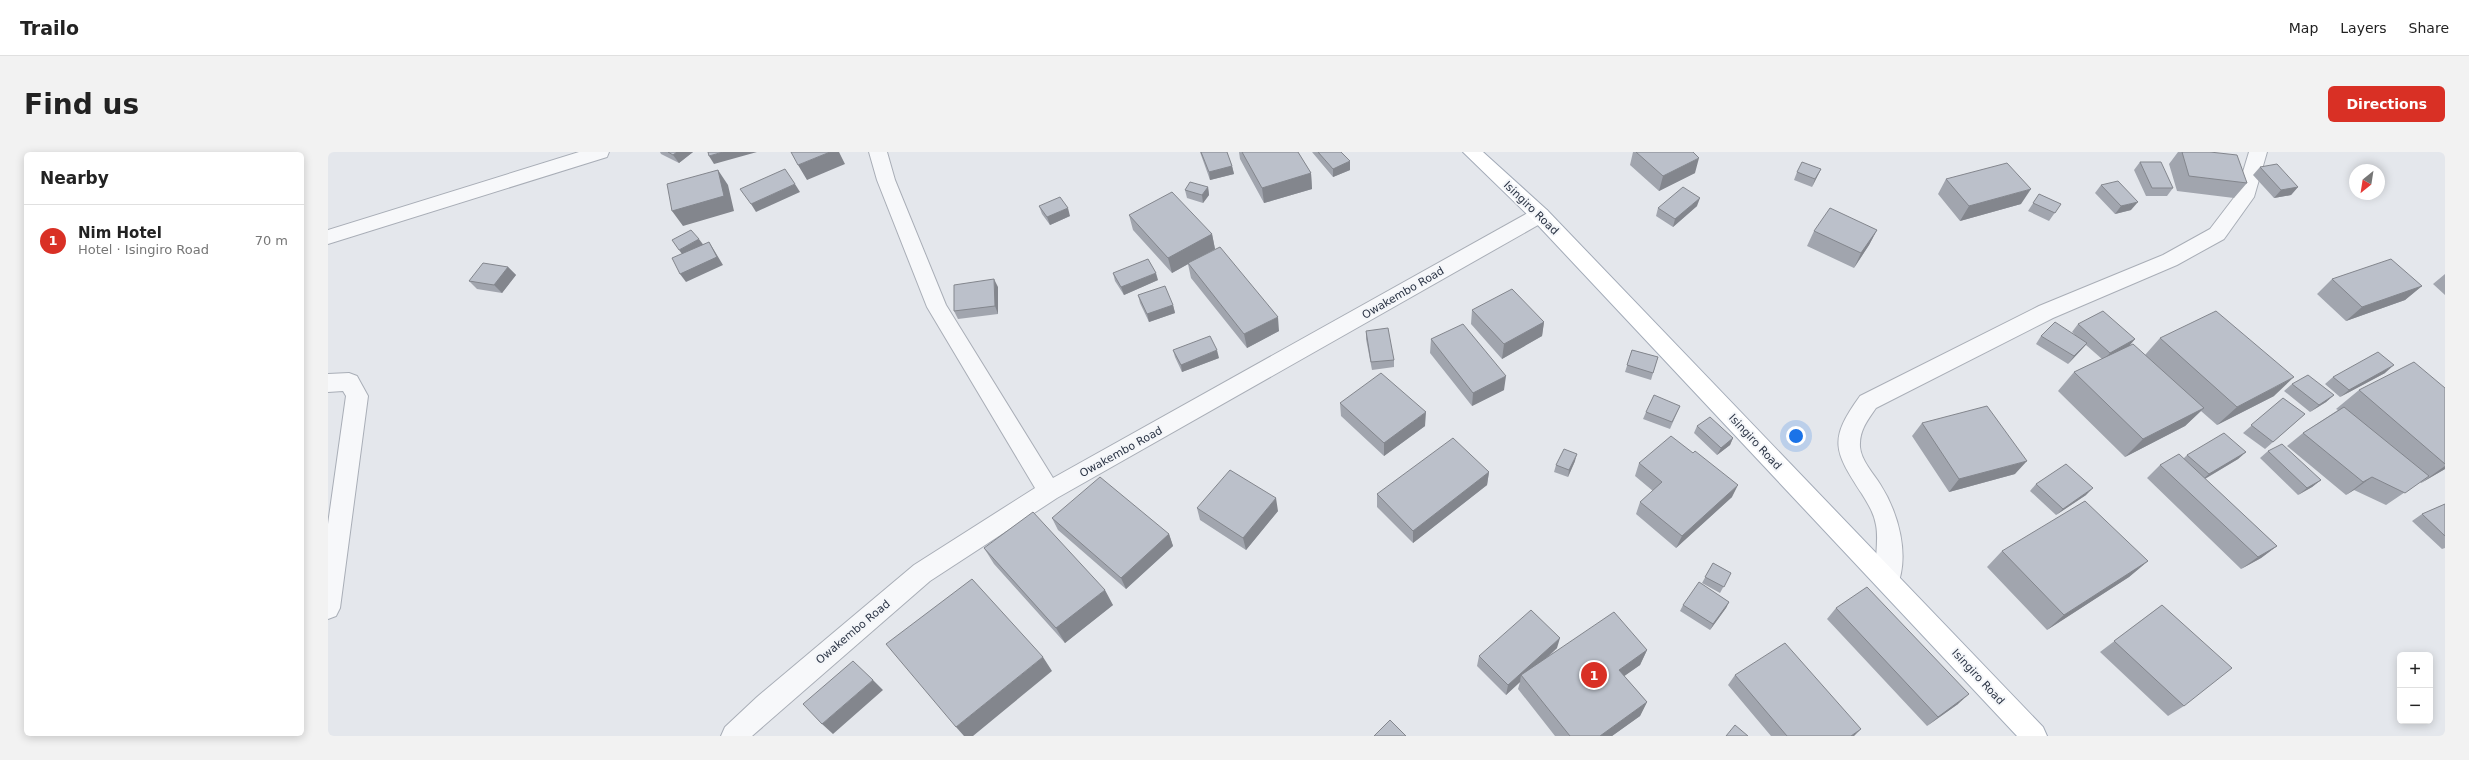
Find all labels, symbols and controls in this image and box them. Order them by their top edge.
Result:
text: Trailo [20,17,79,39]
text: Map [2289,20,2318,36]
text: Layers [2340,20,2387,36]
text: Share [2409,20,2449,36]
button: Directions [2328,86,2445,122]
text: Find us [24,88,139,121]
north arrow [2349,164,2385,200]
text: Nearby [40,168,109,188]
street label: Isingiro Road [1501,179,1561,237]
text: Nim Hotel [78,224,162,242]
text: 1 [48,233,58,248]
text: 70 m [255,233,288,248]
text: Hotel · Isingiro Road [78,242,209,257]
street label: Owakembo Road [1360,264,1446,322]
street label: Isingiro Road [1726,412,1784,472]
street label: Owakembo Road [1077,424,1165,480]
your location [1786,426,1806,446]
street label: Owakembo Road [813,597,893,667]
street label: Isingiro Road [1949,647,2007,707]
map controls [2397,652,2433,724]
button: + [2397,652,2433,688]
pin: 1 [1581,660,1607,690]
button: − [2397,688,2433,724]

